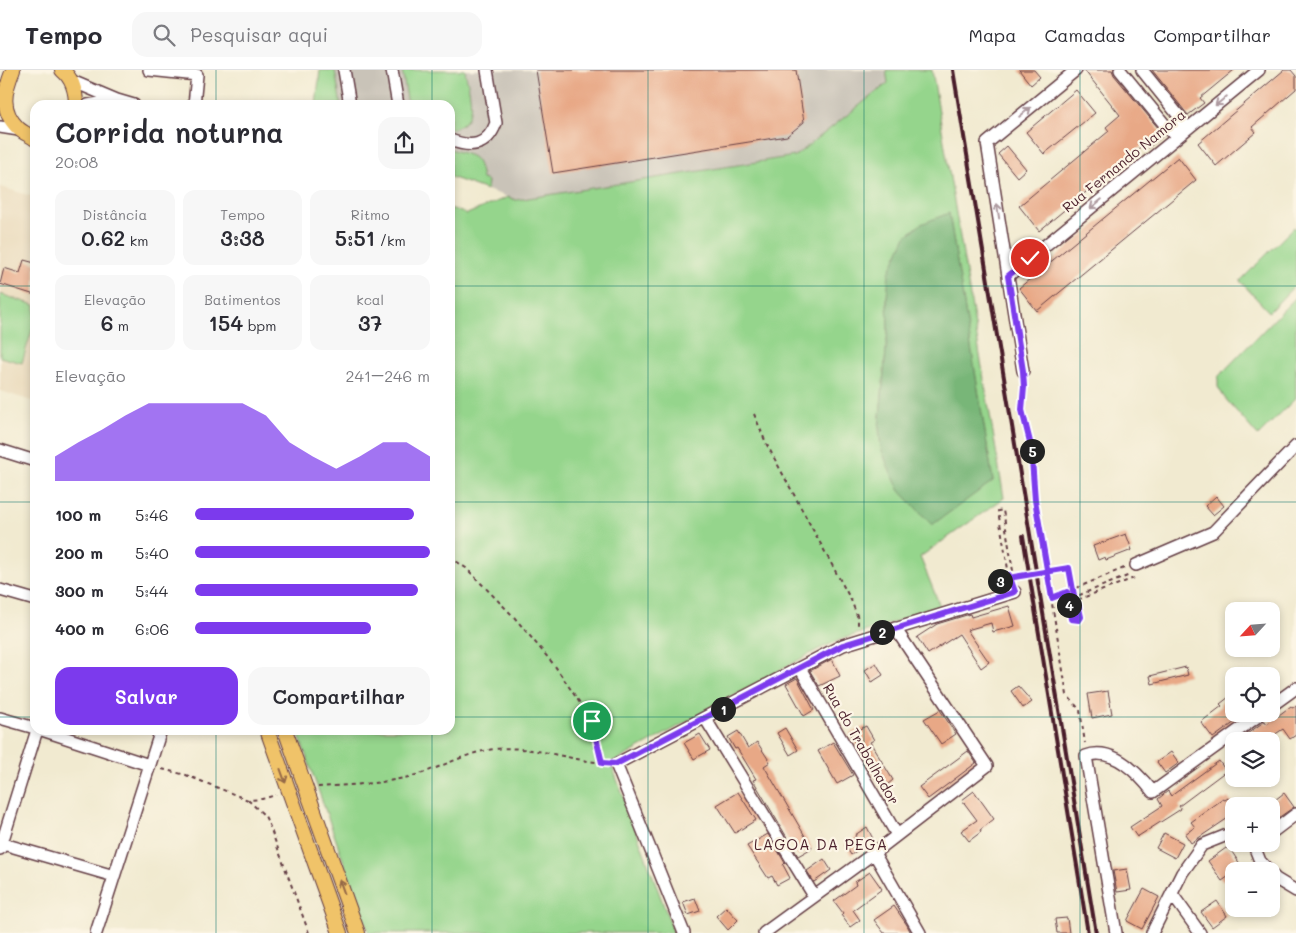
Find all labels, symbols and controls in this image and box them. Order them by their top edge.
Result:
search box [132,12,482,57]
text: Tempo [25,19,102,50]
icon: search [150,21,178,49]
text: Pesquisar aqui [190,22,328,47]
text: Mapa [969,23,1016,47]
text: Camadas [1044,23,1125,47]
text: Compartilhar [1153,23,1271,47]
one-way arrow [1215,95,1228,107]
street label: Rua Fernando Namora [1058,105,1189,216]
one-way arrow [1018,106,1031,117]
text: Corrida noturna [55,114,284,150]
button: share [378,117,430,169]
text: 20:08 [55,151,98,172]
one-way arrow [1089,199,1102,210]
one-way arrow [993,203,1003,219]
text: Distância [83,205,147,224]
text: Tempo [220,205,265,224]
text: Ritmo [351,205,390,224]
text: 0.62 [81,224,125,251]
text: 3:38 [220,224,265,251]
text: 5:51 [335,224,375,251]
text: km [125,231,148,250]
text: /km [375,231,406,250]
pin [1009,237,1051,279]
icon: check [1016,244,1044,272]
text: Elevação [84,290,146,309]
text: Batimentos [204,290,281,309]
text: kcal [356,290,384,309]
text: 6 [101,309,113,336]
text: 154 [209,309,243,336]
text: 37 [358,309,382,336]
text: m [113,316,129,335]
text: bpm [243,316,276,335]
text: Elevação [55,365,125,386]
text: 241–246 m [346,365,430,386]
pin: 5 [1020,438,1044,464]
text: 5 [1028,442,1037,461]
text: 100 m [55,504,101,525]
text: 5:46 [135,504,168,525]
text: 200 m [55,542,103,563]
text: 5:40 [135,542,169,563]
pin: 3 [988,568,1012,594]
text: 3 [996,572,1005,591]
text: 300 m [55,580,104,601]
text: 5:44 [135,580,168,601]
pin: 4 [1056,592,1082,618]
text: 4 [1065,596,1074,615]
north arrow [1225,602,1280,658]
map controls [1225,602,1280,917]
text: 400 m [55,618,104,639]
text: 6:06 [135,618,169,639]
pin: 2 [870,620,894,644]
text: 2 [879,623,886,642]
button: Salvar [55,667,238,725]
button: Compartilhar [248,667,430,725]
button: locate [1225,667,1280,722]
street label: Rua do Trabalhador [819,680,904,808]
pin: 1 [710,696,736,722]
pin [571,700,613,742]
text: 1 [720,700,727,719]
icon: arrive [578,707,606,735]
button: layers [1225,732,1280,787]
one-way arrow [279,768,289,784]
button: + [1225,797,1280,852]
district label: LAGOA DA PEGA [754,834,888,854]
button: − [1225,862,1280,917]
one-way arrow [336,879,346,895]

